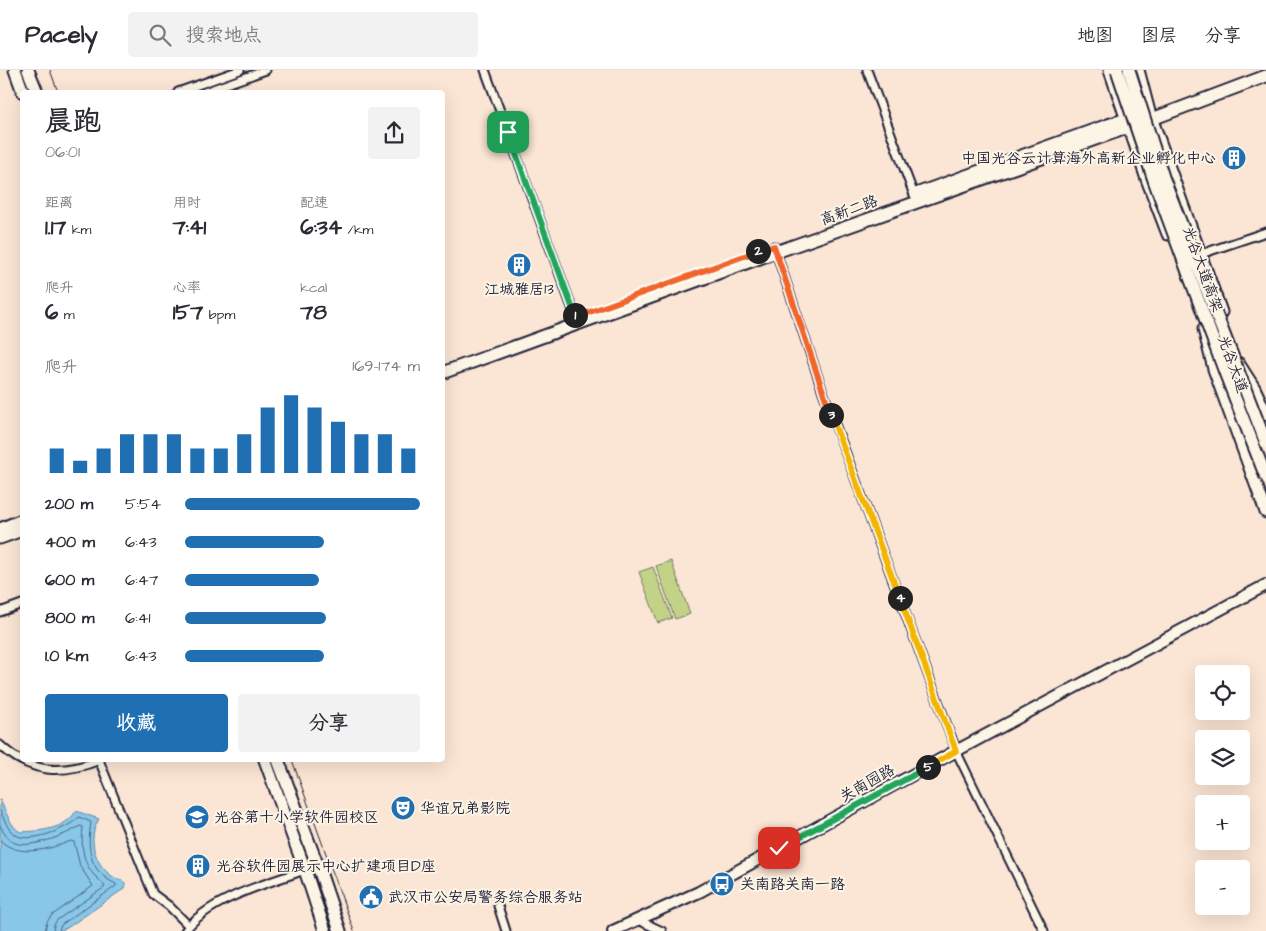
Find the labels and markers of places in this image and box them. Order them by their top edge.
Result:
pin [487,111,529,153]
building icon: 中国光谷云计算海外高新企业孵化中心 [1221,145,1247,171]
place label: 中国光谷云计算海外高新企业孵化中心 [961,148,1216,169]
pin: 2 [746,238,770,264]
building icon: 江城雅居13 [506,252,532,278]
place label: 江城雅居13 [484,279,554,300]
pin: 1 [562,302,588,328]
pin: 3 [818,402,844,428]
pin: 4 [888,586,912,610]
pin: 5 [916,754,940,780]
theatre icon: 华谊兄弟影院 [390,795,416,821]
place label: 华谊兄弟影院 [420,798,510,819]
school or university icon: 光谷第十小学软件园校区 [184,804,210,830]
place label: 光谷第十小学软件园校区 [214,807,379,828]
pin [758,827,800,869]
building icon: 光谷软件园展示中心扩建项目D座 [185,853,211,879]
place label: 光谷软件园展示中心扩建项目D座 [216,856,436,877]
bus stop icon: 关南路关南一路 [709,871,735,897]
place label: 关南路关南一路 [740,874,845,895]
public building icon: 武汉市公安局警务综合服务站 [358,884,384,910]
place label: 武汉市公安局警务综合服务站 [388,887,583,908]

